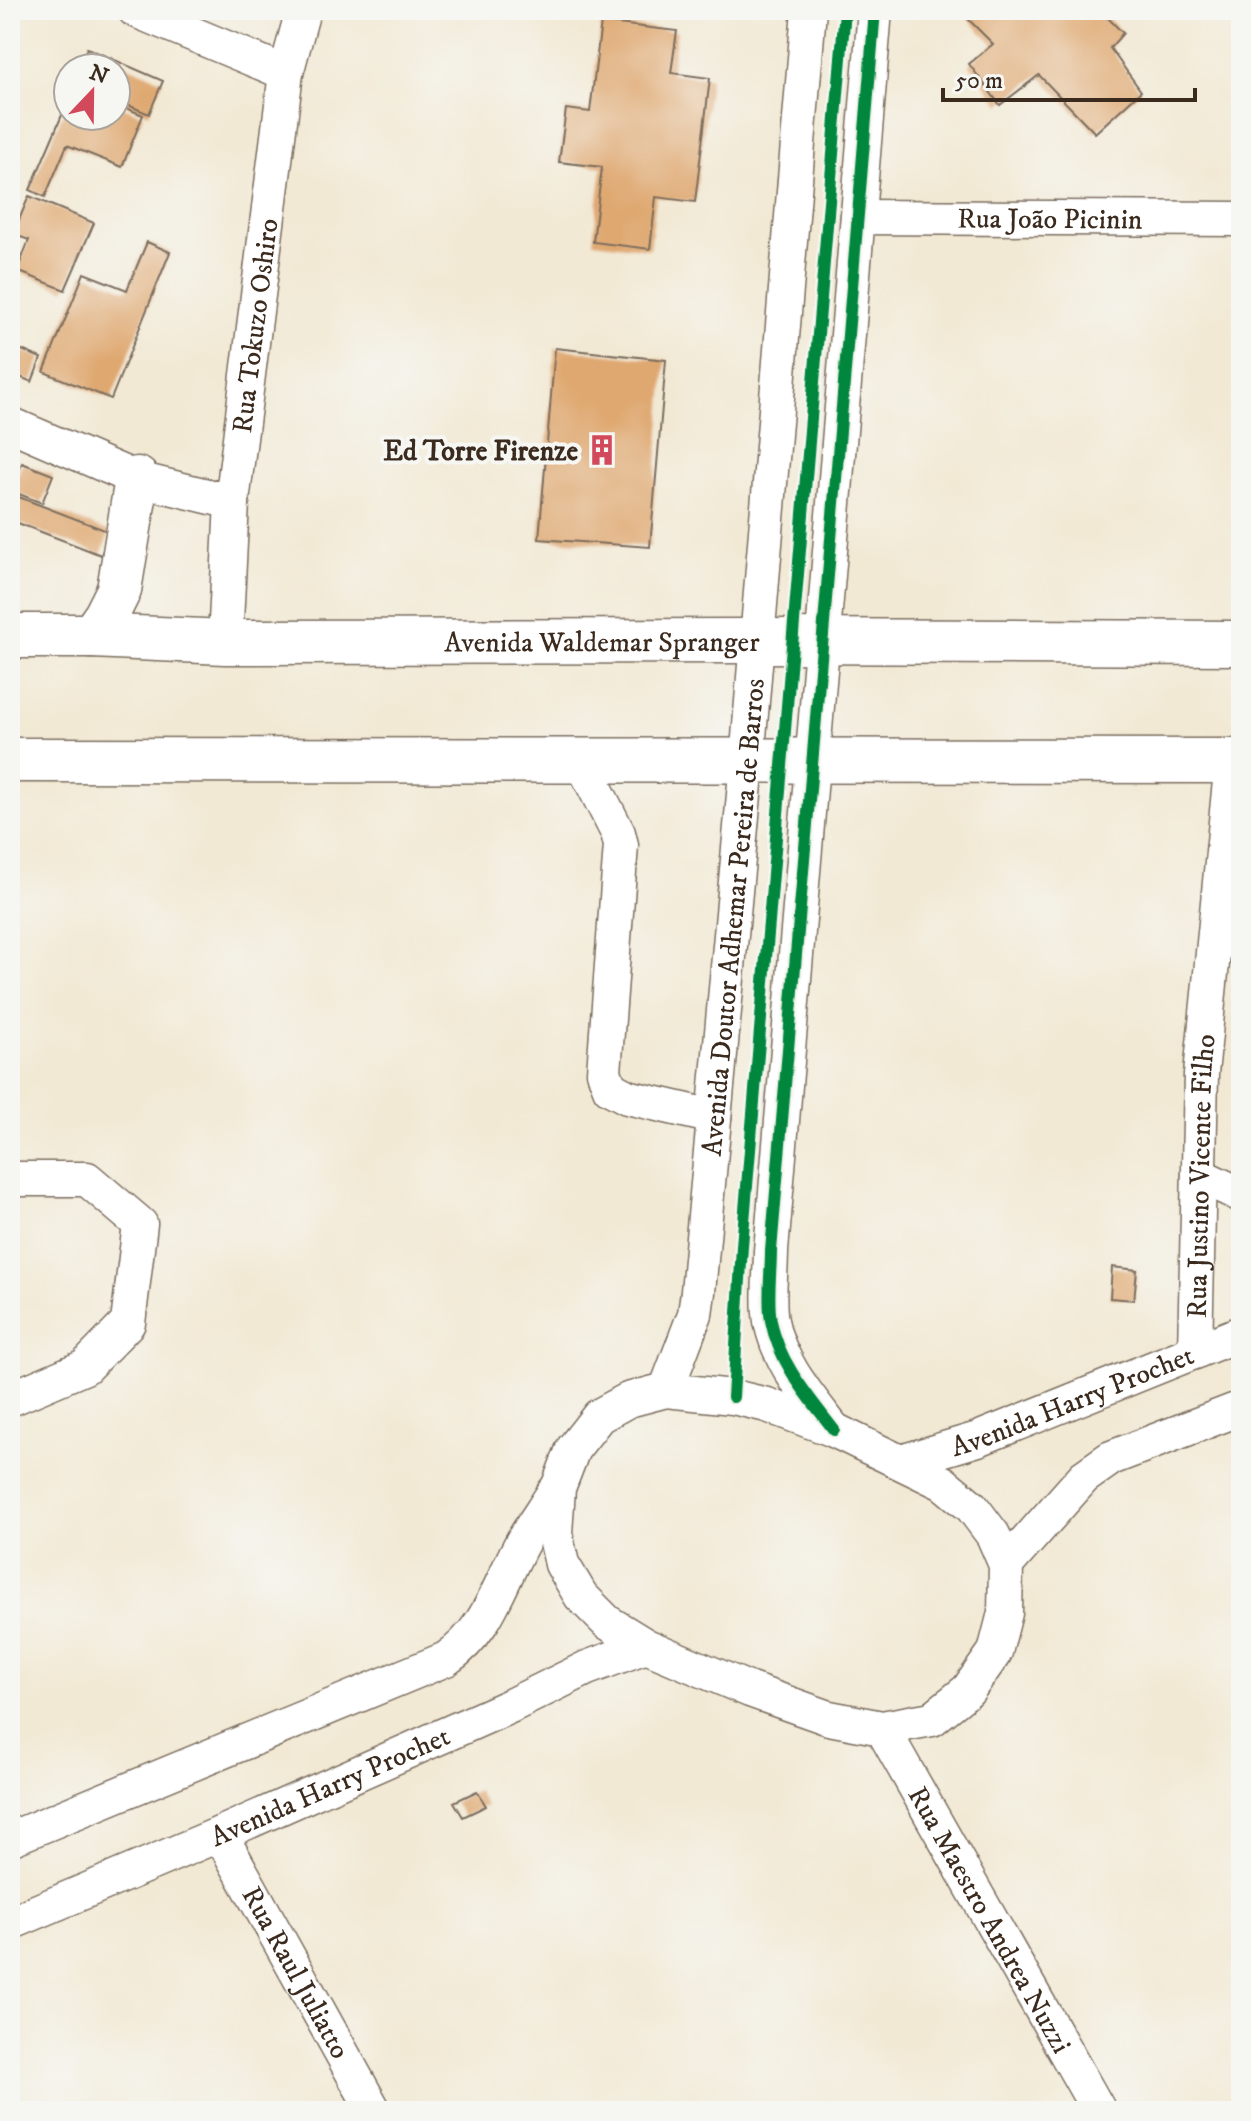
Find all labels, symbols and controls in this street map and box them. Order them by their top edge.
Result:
north arrow [52,52,132,132]
scale bar [943,52,1195,102]
text: N [85,59,112,91]
text: 50 m [955,66,1003,96]
street label: Rua João Picinin [957,202,1143,237]
street label: Rua Tokuzo Oshiro [225,216,287,435]
building icon: Ed Torre Firenze [585,433,619,467]
place label: Ed Torre Firenze [383,434,578,469]
street label: Avenida Waldemar Spranger [444,625,760,661]
street label: Avenida Doutor Adhemar Pereira de Barros [695,677,773,1158]
street label: Rua Justino Vicente Filho [1180,1032,1224,1319]
street label: Avenida Harry Prochet [947,1338,1199,1465]
street label: Avenida Harry Prochet [205,1719,455,1855]
street label: Rua Maestro Andrea Nuzzi [900,1780,1079,2060]
street label: Rua Raul Juliatto [234,1880,357,2065]

